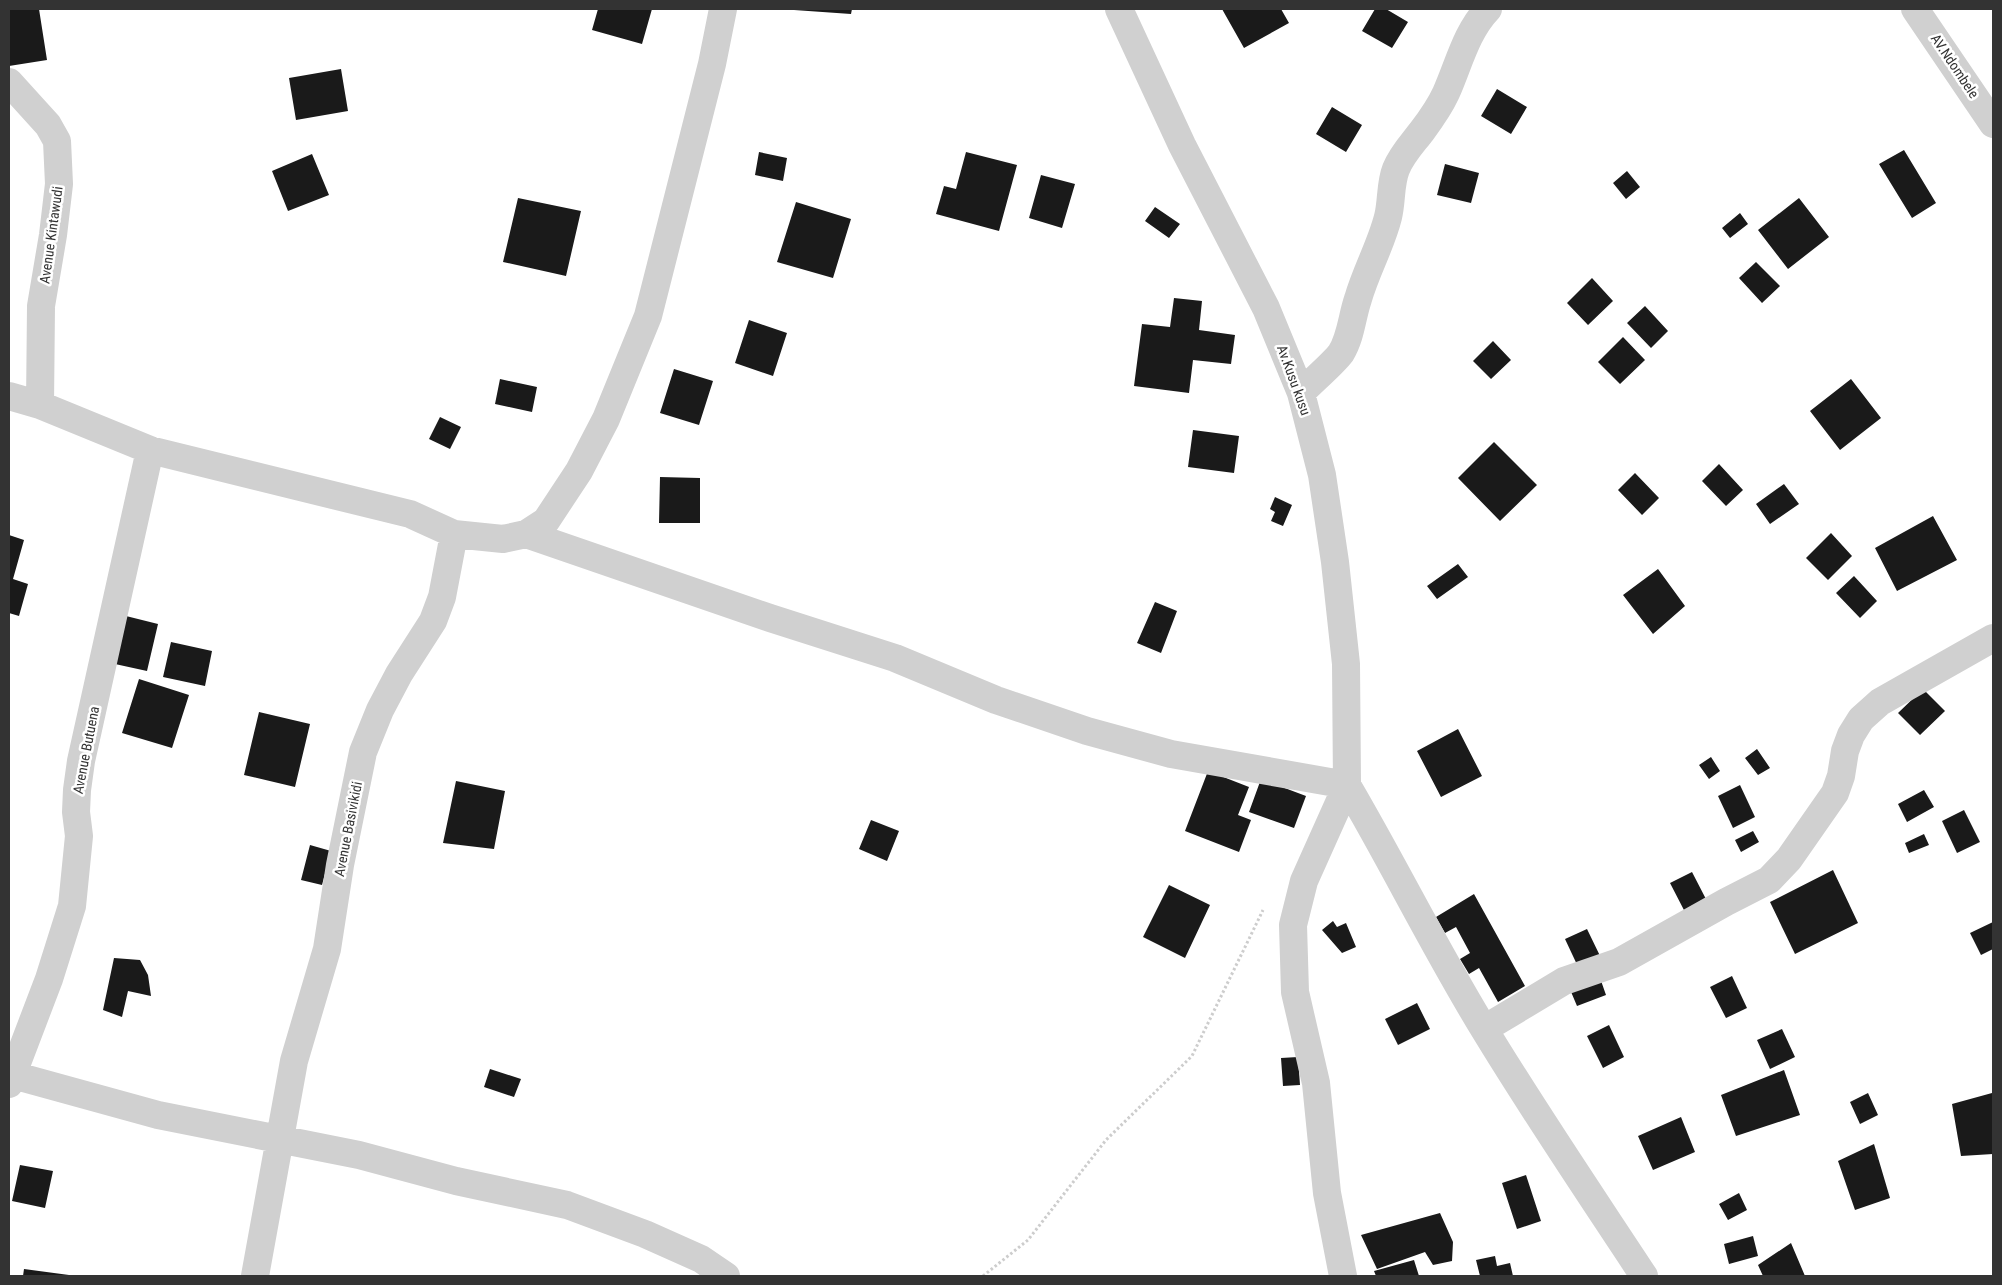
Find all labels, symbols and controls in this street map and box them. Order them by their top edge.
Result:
street label: AV.Ndombele [1928,31,1983,101]
street label: Avenue Kintawudi [36,185,66,285]
street label: Av.Kusu kusu [1274,343,1314,417]
street label: Avenue Butuena [70,705,102,795]
street label: Avenue Basivikidi [331,780,365,878]

